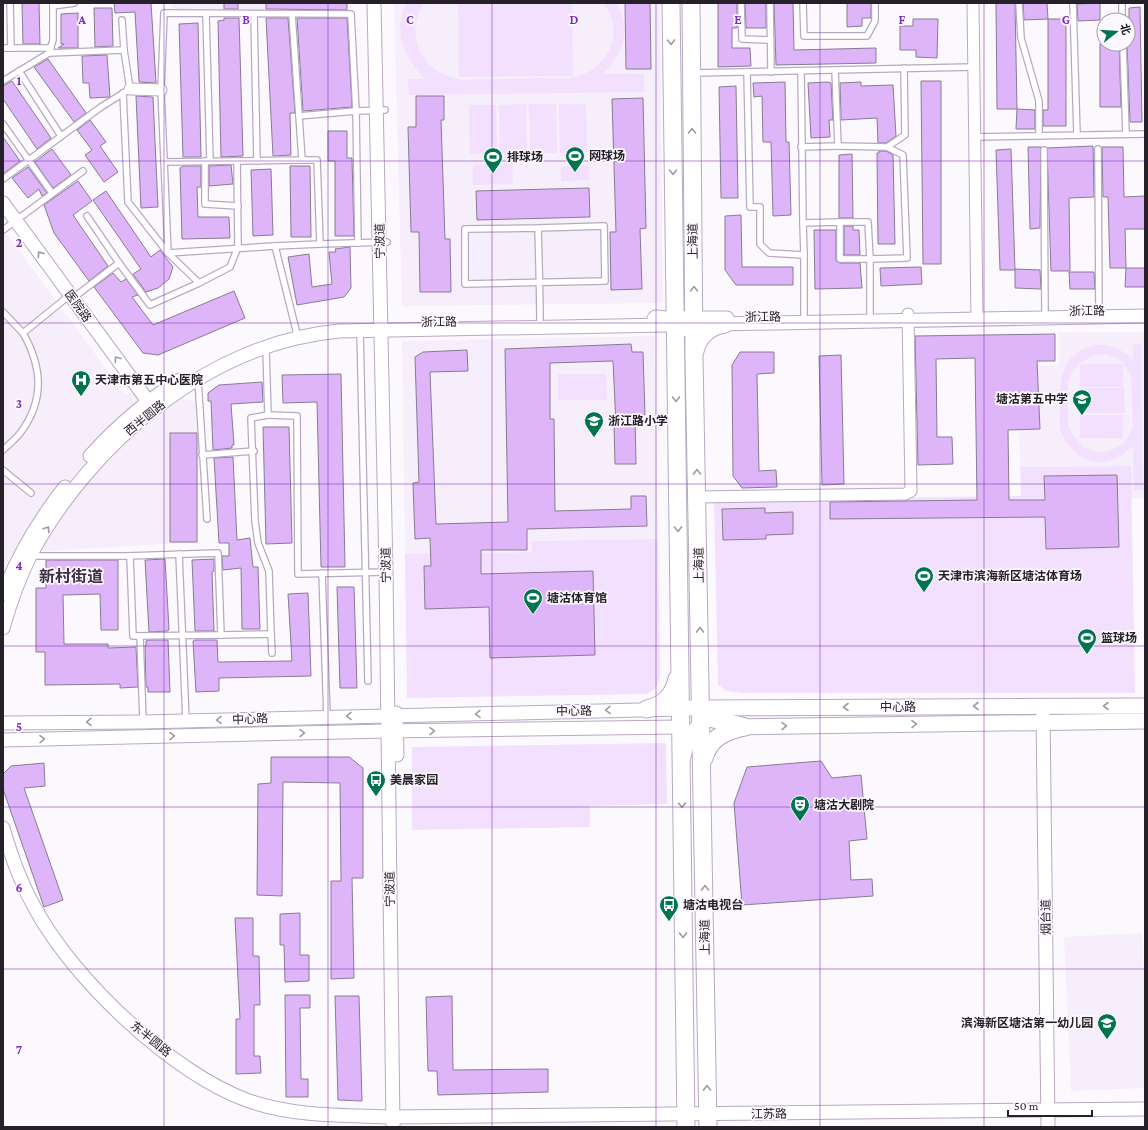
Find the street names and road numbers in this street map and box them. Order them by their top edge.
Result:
street label: 宁波道 [373,223,387,259]
street label: 上海道 [686,223,700,259]
street label: 医院路 [62,287,94,325]
street label: 浙江路 [1069,304,1105,318]
street label: 浙江路 [745,310,781,324]
street label: 浙江路 [421,315,457,329]
street label: 西半圆路 [122,397,168,439]
street label: 宁波道 [379,547,393,583]
street label: 上海道 [692,547,706,583]
street label: 中心路 [880,700,916,714]
street label: 中心路 [556,704,592,718]
street label: 中心路 [232,711,268,727]
street label: 宁波道 [383,871,397,907]
street label: 烟台道 [1039,899,1053,935]
street label: 上海道 [698,919,712,955]
street label: 东半圆路 [128,1018,174,1060]
street label: 江苏路 [751,1107,787,1121]

